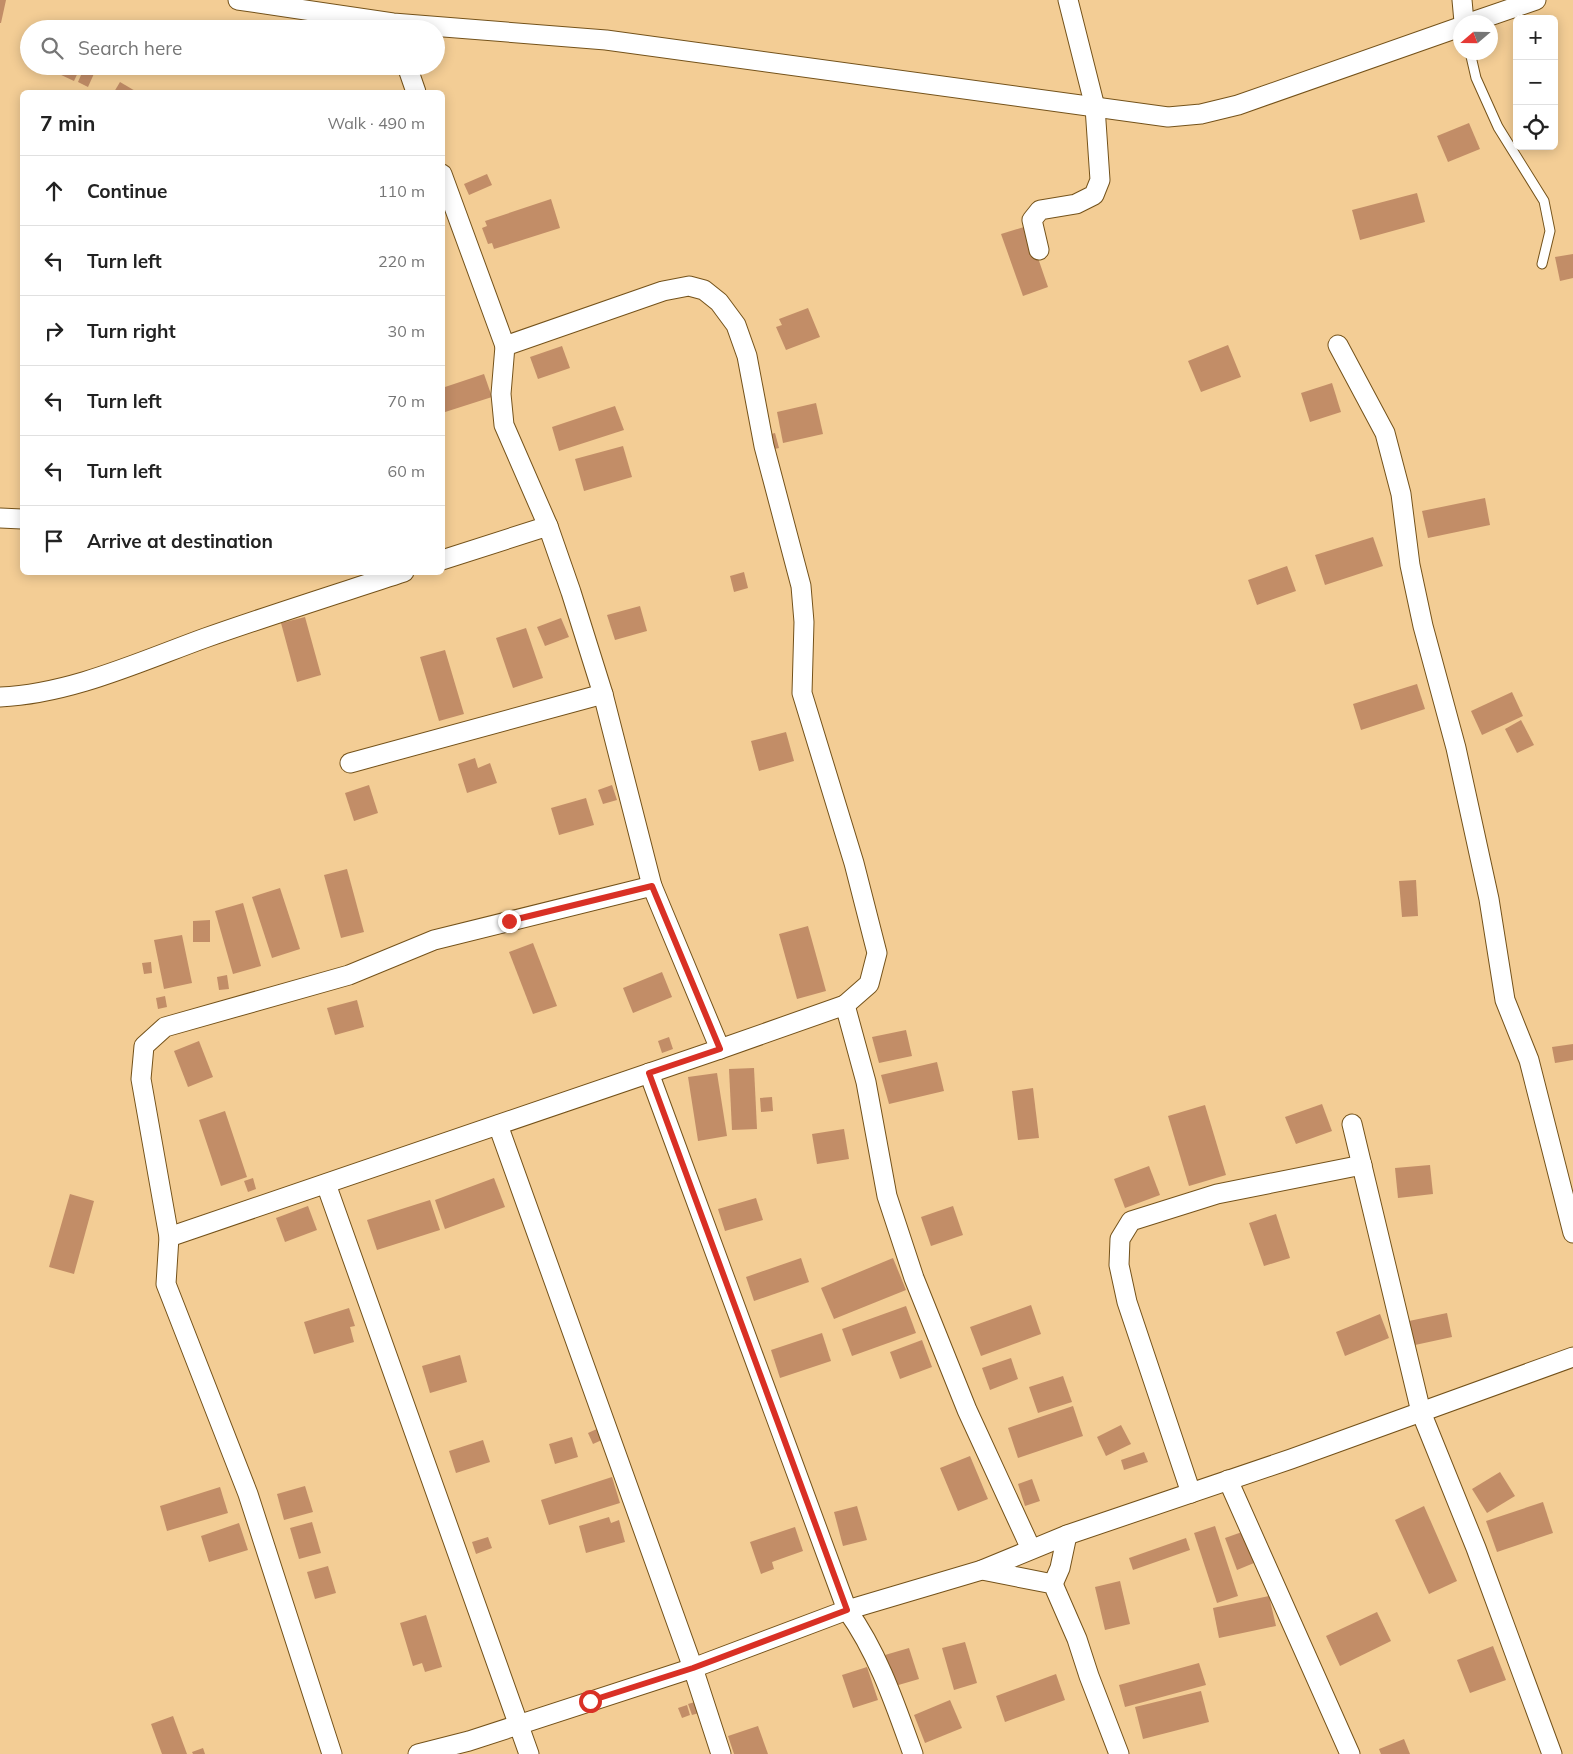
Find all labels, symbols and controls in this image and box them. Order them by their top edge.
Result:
north arrow [1453,15,1498,60]
map controls [1513,15,1558,150]
button: + [1513,15,1558,60]
search box [20,20,445,75]
icon: search [38,34,66,62]
text: Search here [78,36,182,60]
button: − [1513,60,1558,105]
button: locate [1513,105,1558,150]
text: 7 min [40,110,95,136]
text: Walk · 490 m [327,113,425,133]
icon: ahead [40,177,68,205]
text: Continue [87,179,167,203]
text: 110 m [378,181,425,201]
icon: left [40,247,68,275]
text: Turn left [87,249,162,273]
text: 220 m [378,251,425,271]
icon: right [40,317,68,345]
text: Turn right [87,319,176,343]
text: 30 m [388,321,425,341]
icon: left [40,387,68,415]
text: Turn left [87,389,162,413]
text: 70 m [388,391,425,411]
icon: left [40,457,68,485]
text: Turn left [87,459,162,483]
text: 60 m [388,461,425,481]
icon: arrive [40,527,68,555]
text: Arrive at destination [87,529,273,553]
route end [498,910,521,933]
route start [579,1690,602,1713]

